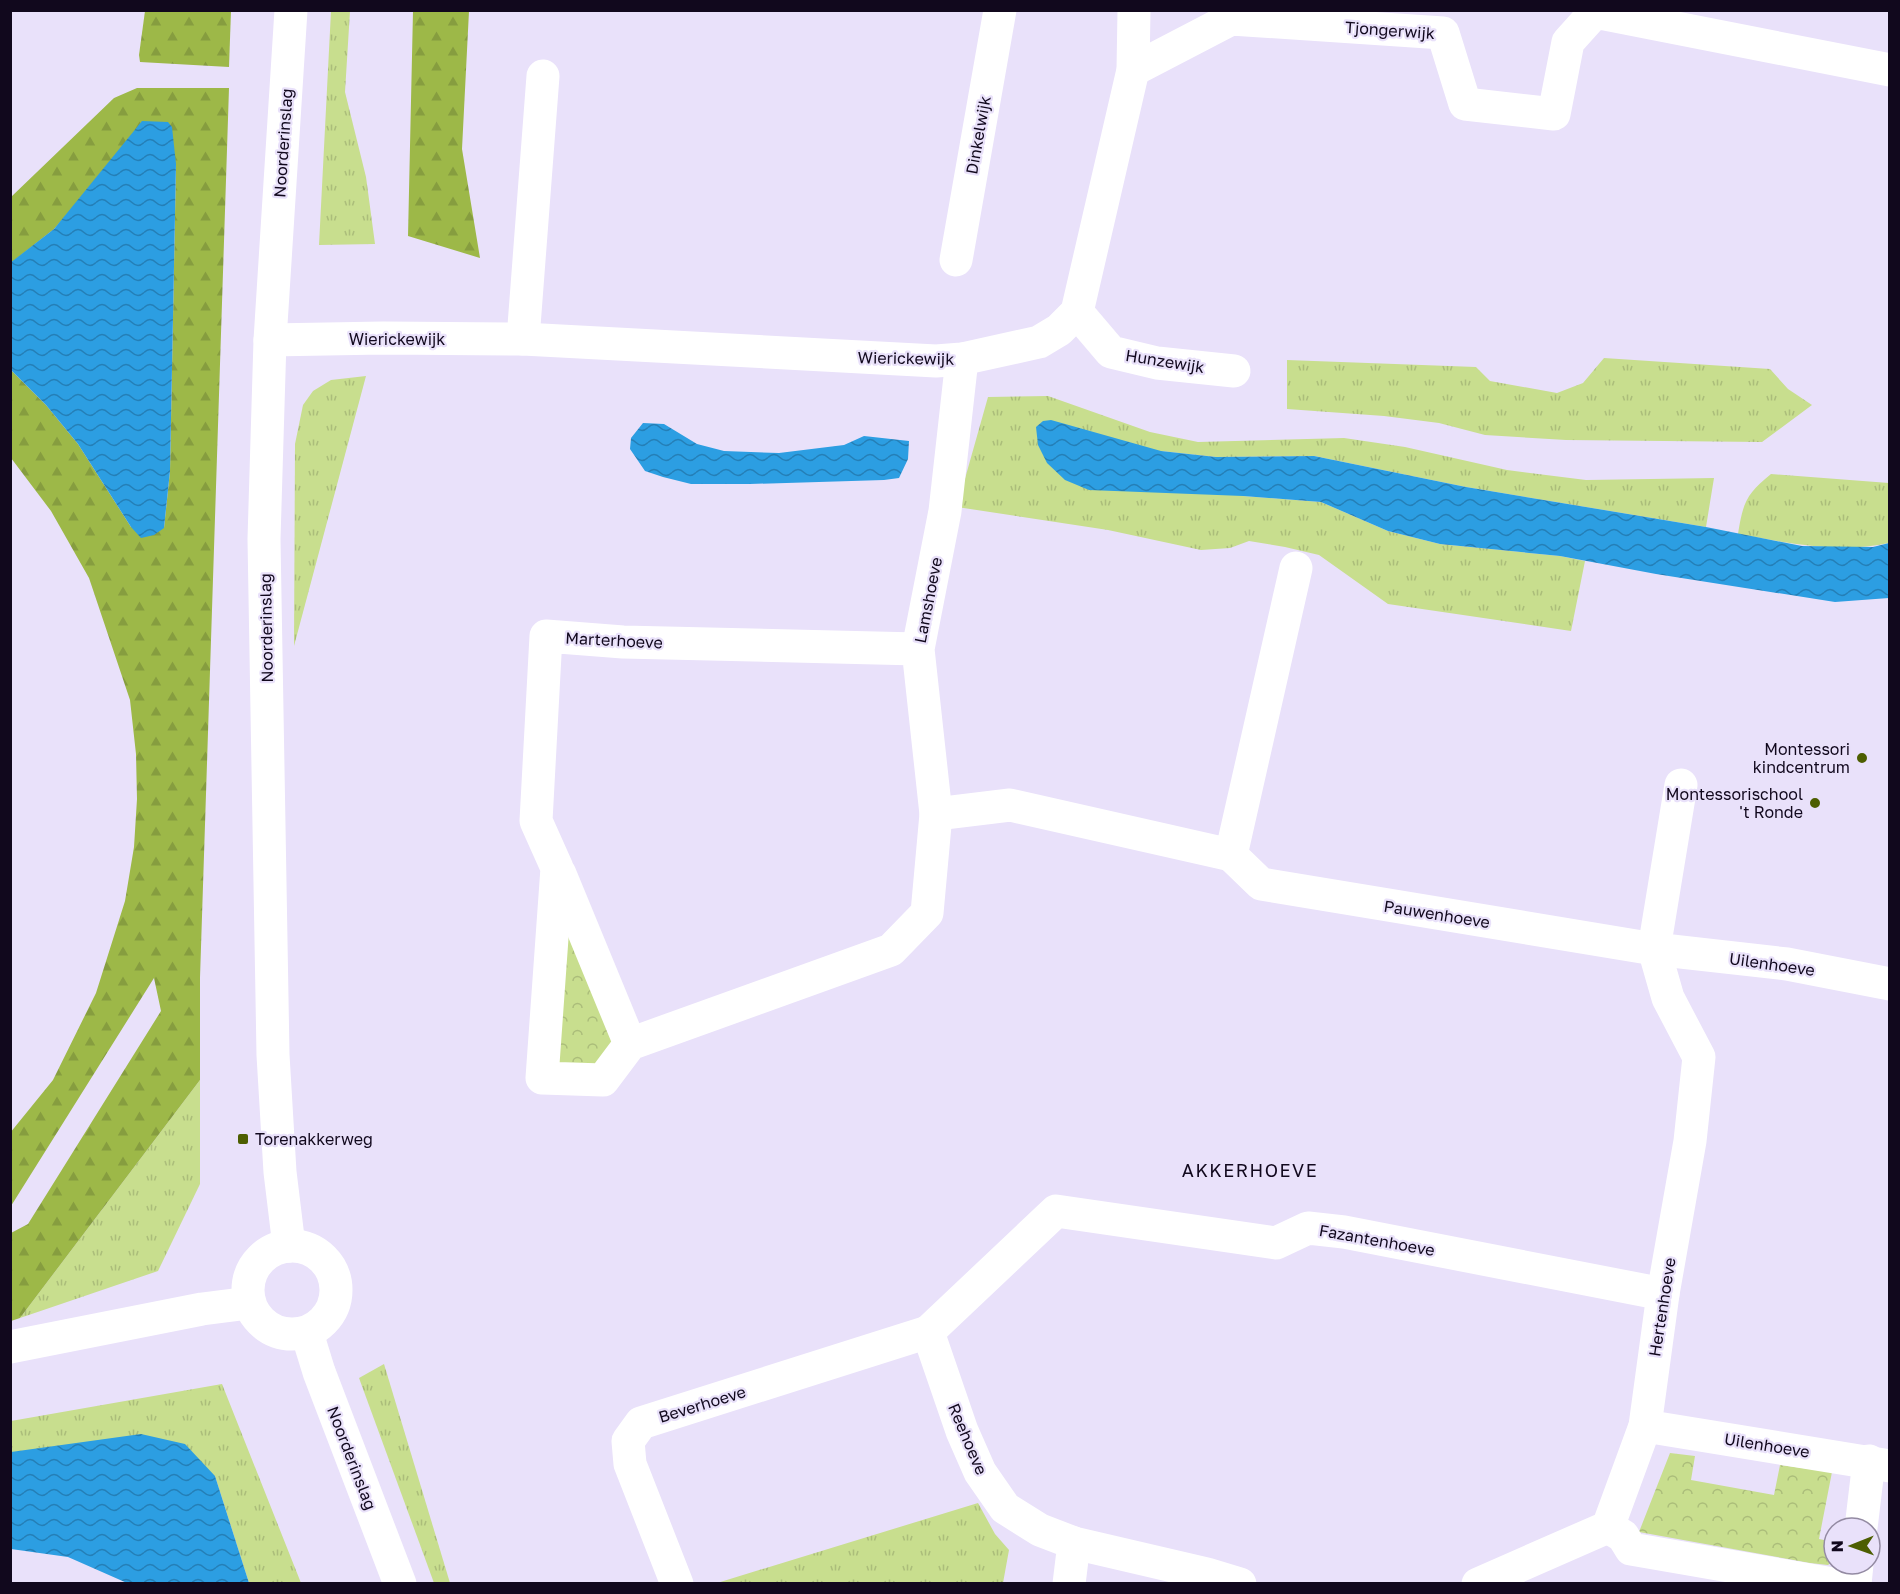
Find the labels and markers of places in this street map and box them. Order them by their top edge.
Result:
place label: Montessori kindcentrum [1753,739,1850,777]
marker: Montessori kindcentrum [1855,751,1869,765]
place label: Montessorischool 't Ronde [1666,784,1803,822]
marker: Montessorischool 't Ronde [1808,796,1822,810]
place label: Torenakkerweg [255,1129,373,1149]
marker: Torenakkerweg [236,1132,250,1146]

